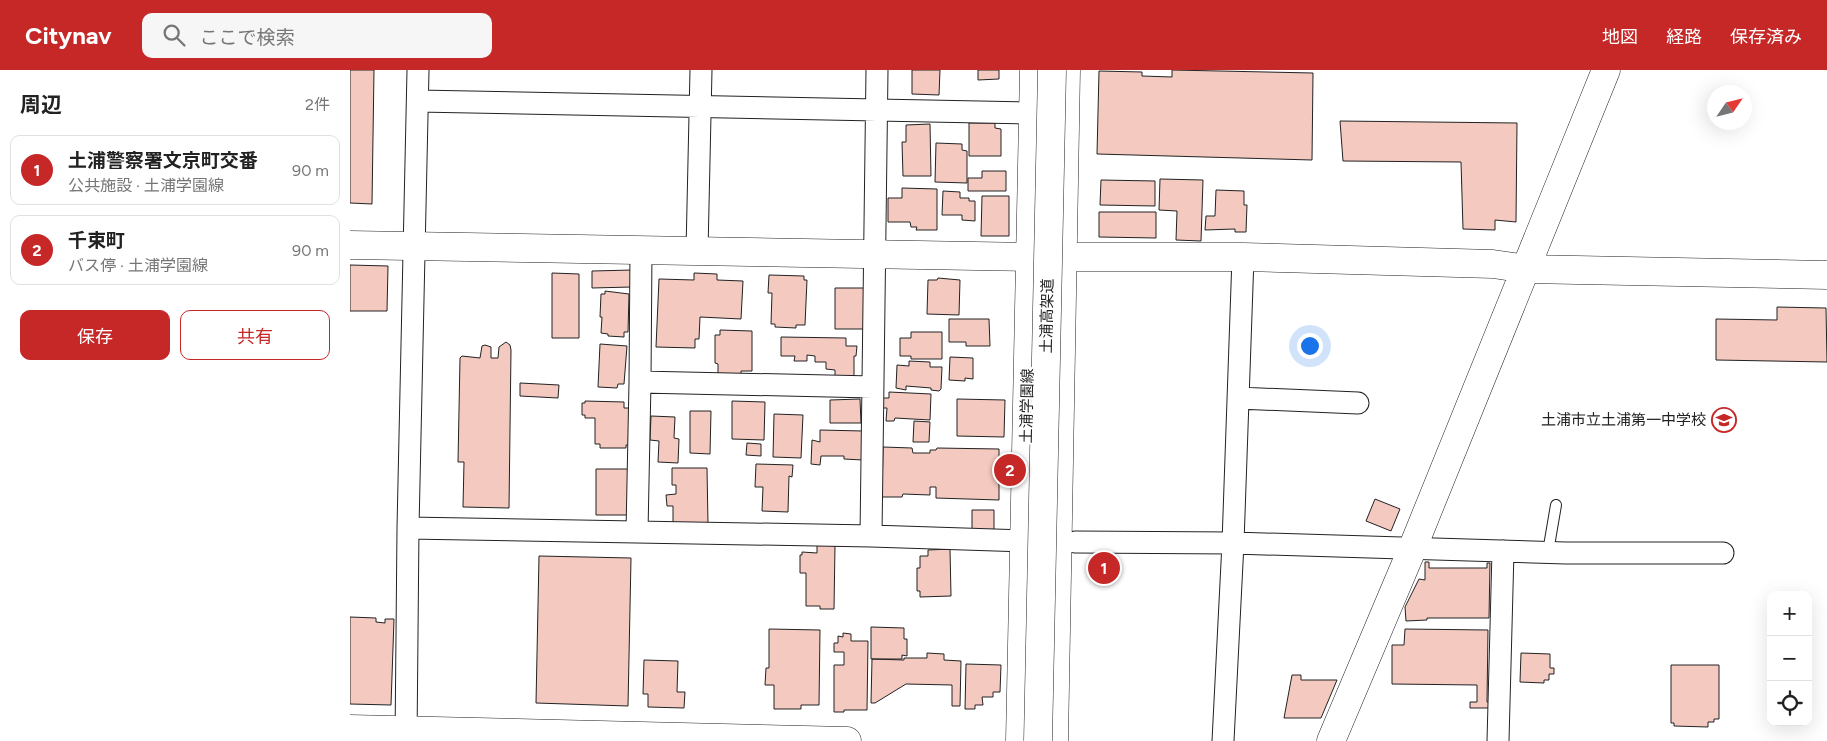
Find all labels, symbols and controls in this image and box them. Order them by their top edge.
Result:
search box [142,13,492,58]
text: Citynav [25,21,112,50]
icon: search [160,21,188,49]
text: ここで検索 [200,26,295,49]
text: 地図 [1602,26,1638,48]
text: 経路 [1666,26,1702,48]
text: 保存済み [1730,26,1802,48]
north arrow [1707,85,1752,130]
text: 周辺 [20,92,62,117]
text: 2件 [305,95,330,114]
text: 土浦警察署文京町交番 [68,149,258,172]
text: 1 [34,161,40,180]
text: 90 m [292,161,329,180]
text: 公共施設 · 土浦学園線 [68,176,224,195]
text: 千束町 [68,229,125,252]
text: 2 [32,241,42,260]
text: 90 m [292,241,329,260]
text: バス停 · 土浦学園線 [68,256,208,275]
street label: 土浦高架道 [1037,278,1057,354]
button: 保存 [20,310,170,360]
button: 共有 [180,310,330,360]
your location [1297,333,1323,359]
street label: 土浦学園線 [1017,368,1037,444]
school or university icon: 土浦市立土浦第一中学校 [1711,407,1737,433]
place label: 土浦市立土浦第一中学校 [1541,411,1706,429]
pin: 2 [994,451,1026,489]
pin: 1 [1088,549,1120,587]
map controls [1767,591,1812,726]
button: + [1767,591,1812,636]
button: − [1767,636,1812,681]
button: locate [1767,681,1812,726]

